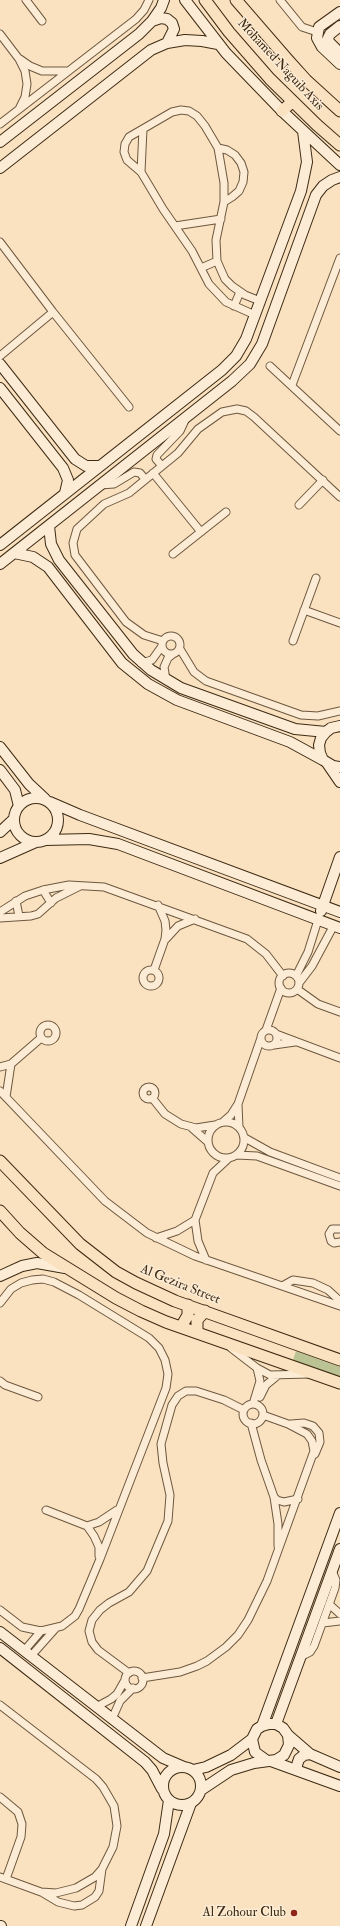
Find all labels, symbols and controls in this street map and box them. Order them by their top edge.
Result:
street label: Mohamed Naguib Axis [233,16,327,114]
street label: Al Gezira Street [138,1262,222,1308]
place label: Al Zohour Club [202,1905,286,1921]
marker: Al Zohour Club [289,1908,299,1918]

